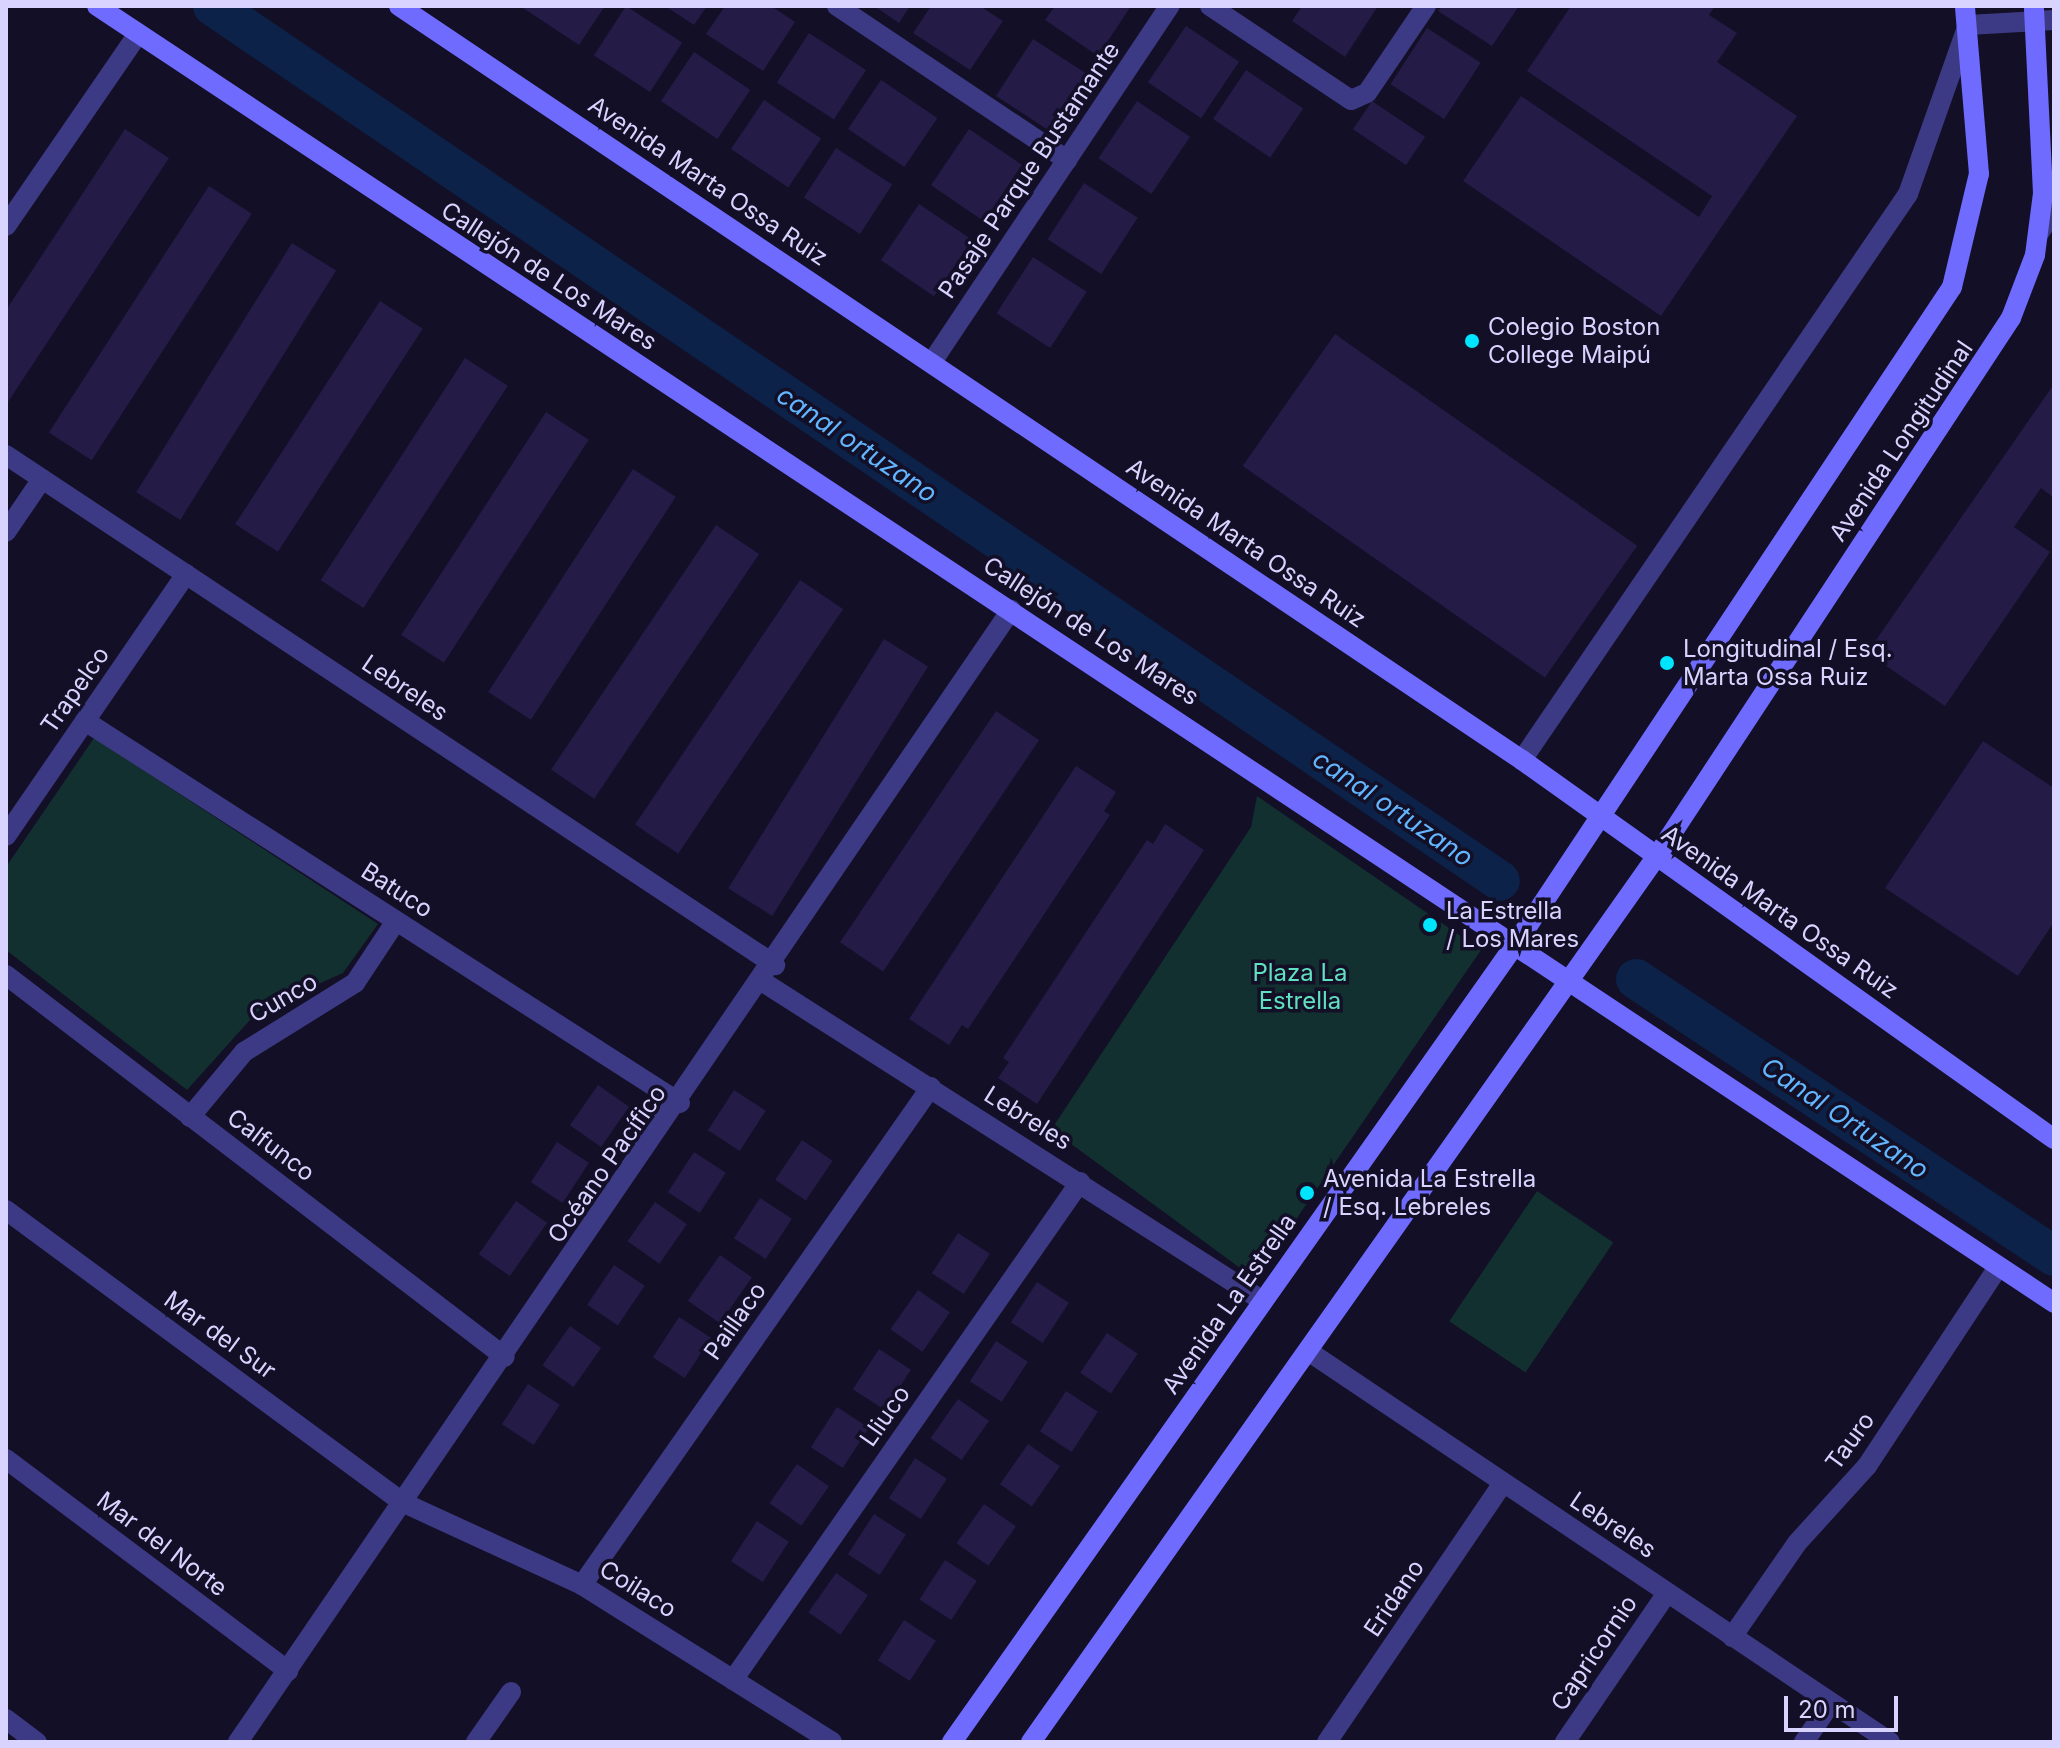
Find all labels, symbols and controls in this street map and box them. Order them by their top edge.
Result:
street label: Pasaje Parque Bustamante [932,36,1126,304]
street label: Avenida Marta Ossa Ruiz [583,90,833,272]
street label: Callejón de Los Mares [436,196,662,356]
place label: Colegio Boston College Maipú [1488,313,1660,369]
marker: Colegio Boston College Maipú [1463,332,1481,350]
street label: Avenida Longitudinal [1823,335,1979,547]
water label: canal ortuzano [771,379,943,509]
street label: Avenida Marta Ossa Ruiz [1121,452,1371,634]
street label: Callejón de Los Mares [978,551,1204,711]
place label: Longitudinal / Esq. Marta Ossa Ruiz [1683,635,1893,691]
street label: Trapelco [35,641,115,739]
street label: Lebreles [357,649,453,727]
marker: Longitudinal / Esq. Marta Ossa Ruiz [1658,654,1676,672]
water label: canal ortuzano [1307,743,1479,873]
street label: Avenida Marta Ossa Ruiz [1656,819,1904,1005]
street label: Batuco [356,856,438,924]
place label: La Estrella / Los Mares [1446,897,1579,953]
marker: La Estrella / Los Mares [1421,916,1439,934]
park label: Plaza La Estrella [1252,959,1348,1015]
street label: Cunco [244,967,322,1029]
water label: Canal Ortuzano [1756,1051,1934,1185]
street label: Océano Pacífico [542,1079,672,1249]
street label: Lebreles [979,1080,1077,1156]
street label: Calfunco [222,1103,320,1187]
place label: Avenida La Estrella / Esq. Lebreles [1323,1165,1536,1221]
marker: Avenida La Estrella / Esq. Lebreles [1298,1184,1316,1202]
street label: Avenida La Estrella [1156,1208,1302,1400]
street label: Paillaco [698,1277,772,1365]
street label: Mar del Sur [159,1285,281,1385]
street label: Lliuco [854,1380,916,1452]
street label: Tauro [1819,1406,1881,1476]
street label: Mar del Norte [91,1486,233,1602]
street label: Lebreles [1565,1486,1661,1564]
street label: Coilaco [594,1554,682,1624]
street label: Eridano [1358,1554,1430,1642]
street label: Capricornio [1545,1590,1643,1716]
scale bar [1788,1680,1902,1730]
text: 20 m [1798,1695,1856,1724]

